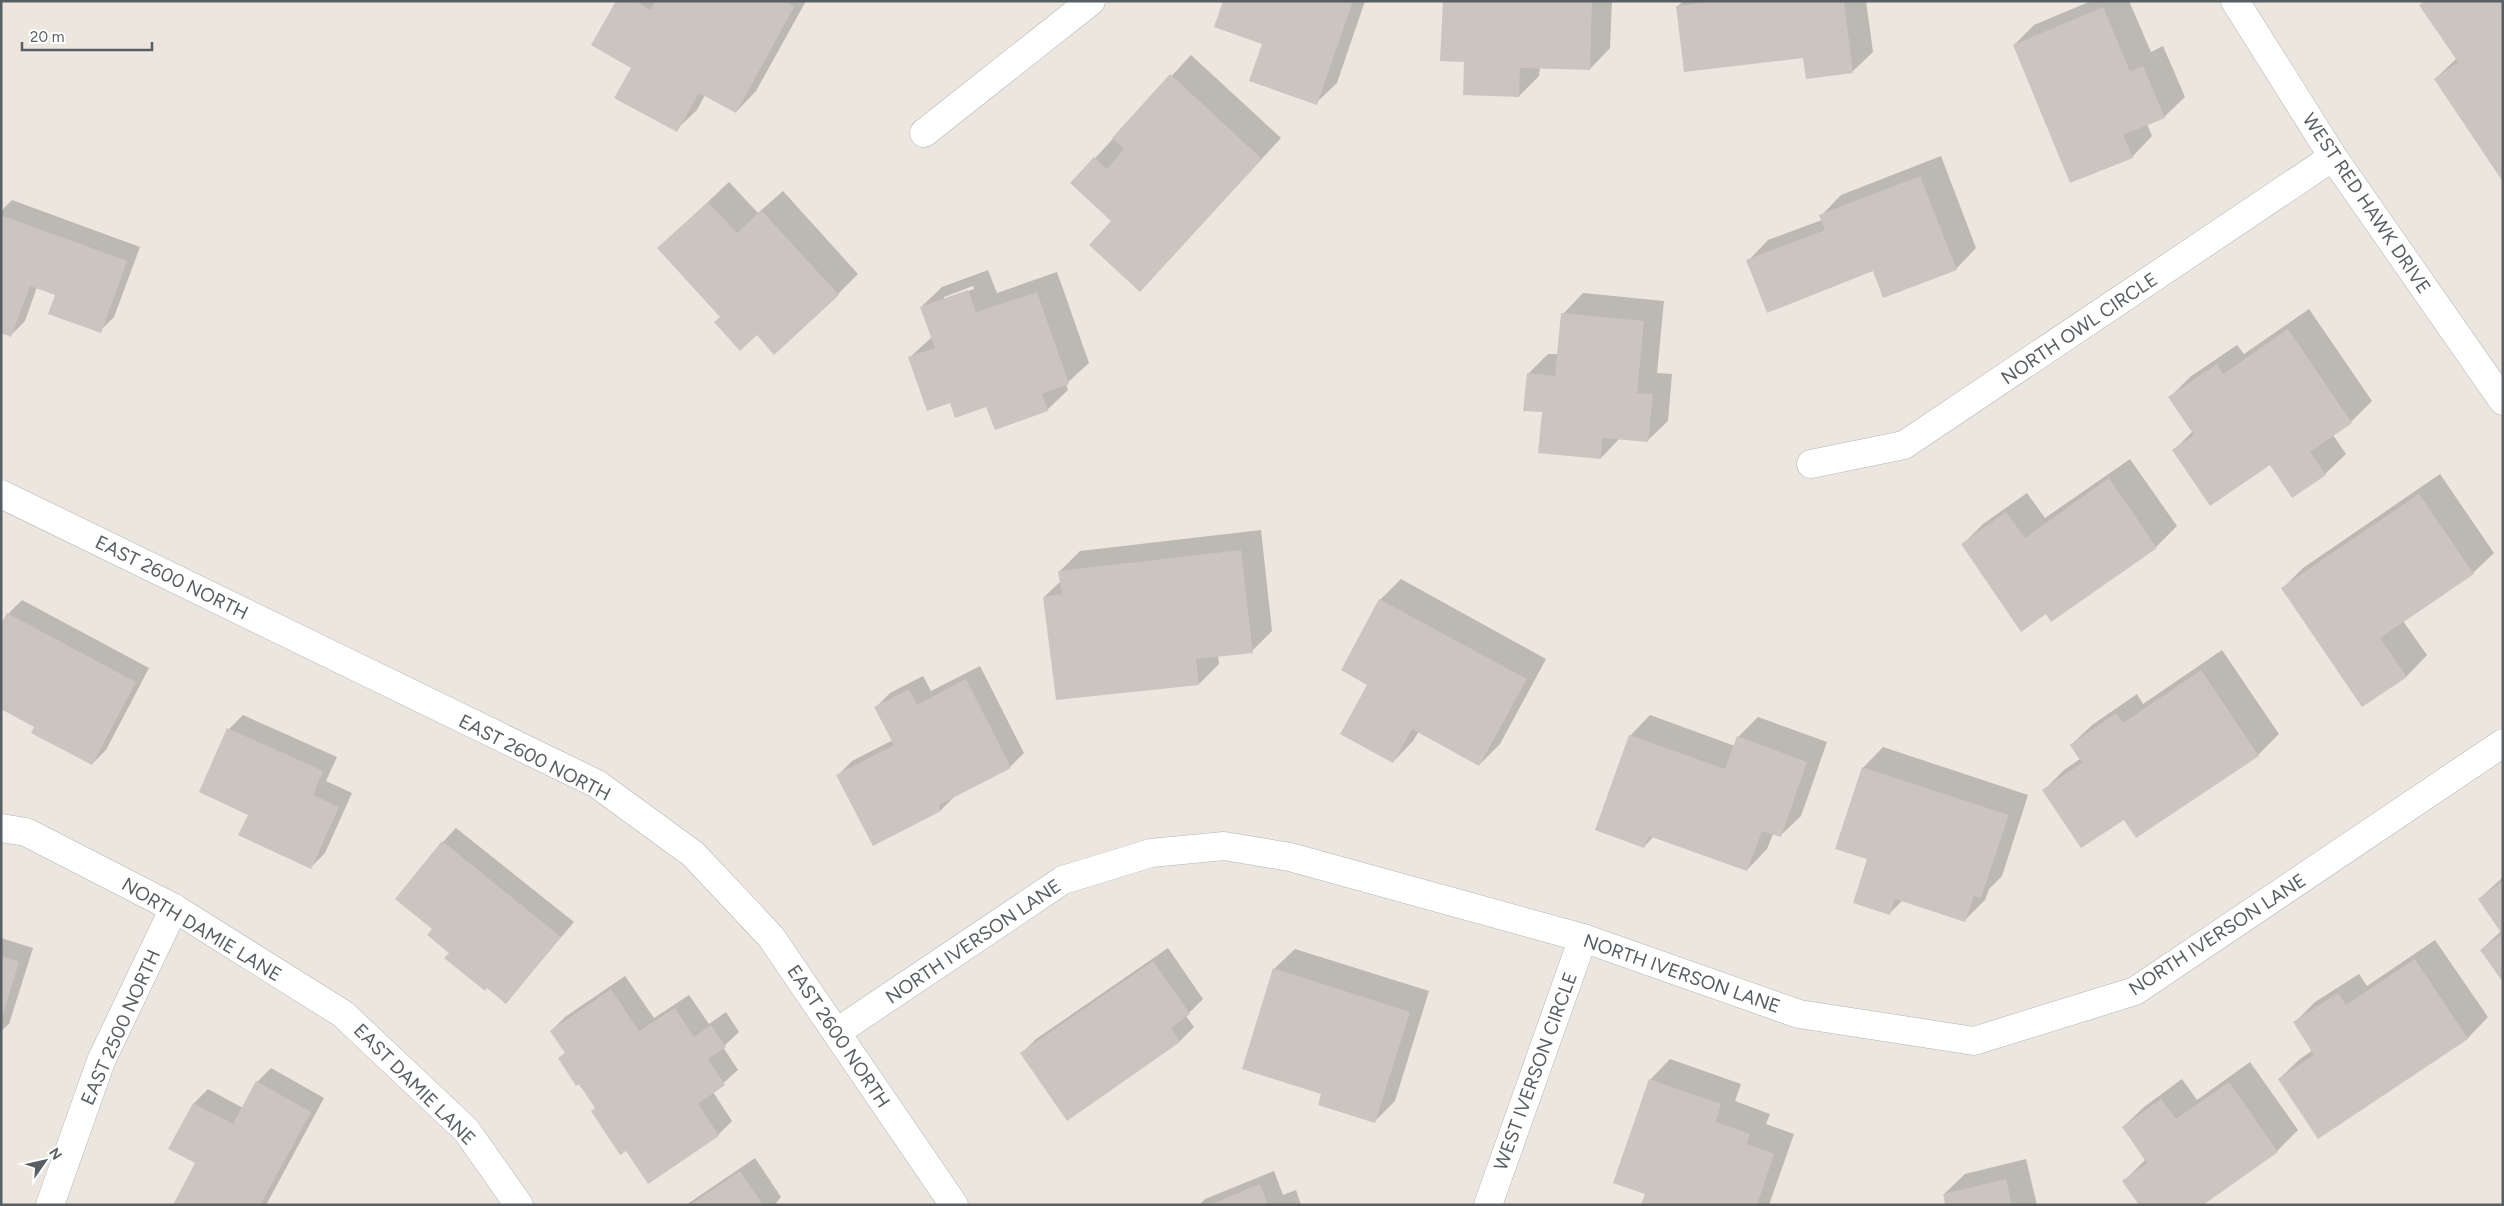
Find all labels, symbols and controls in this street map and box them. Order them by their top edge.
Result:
scale bar [22,20,152,52]
text: 20 m [30,28,64,46]
street label: WEST RED HAWK DRIVE [2298,109,2436,298]
street label: NORTH OWL CIRCLE [1997,268,2162,389]
street label: EAST 2600 NORTH [91,530,252,624]
street label: EAST 2600 NORTH [455,709,615,806]
street label: NORTH IVERSON LANE [2124,868,2310,1000]
street label: NORTH DAMIE LANE [118,873,286,986]
street label: NORTH IVERSON LANE [881,874,1065,1009]
street label: NORTH IVERSON LANE [1580,929,1783,1018]
street label: EAST 2500 NORTH [76,946,165,1108]
street label: EAST 2600 NORTH [782,960,895,1112]
street label: WEST IVERSON CIRCLE [1489,969,1582,1173]
street label: EAST DAMIE LANE [349,1019,480,1150]
north arrow [20,1136,70,1186]
text: N [45,1145,65,1163]

